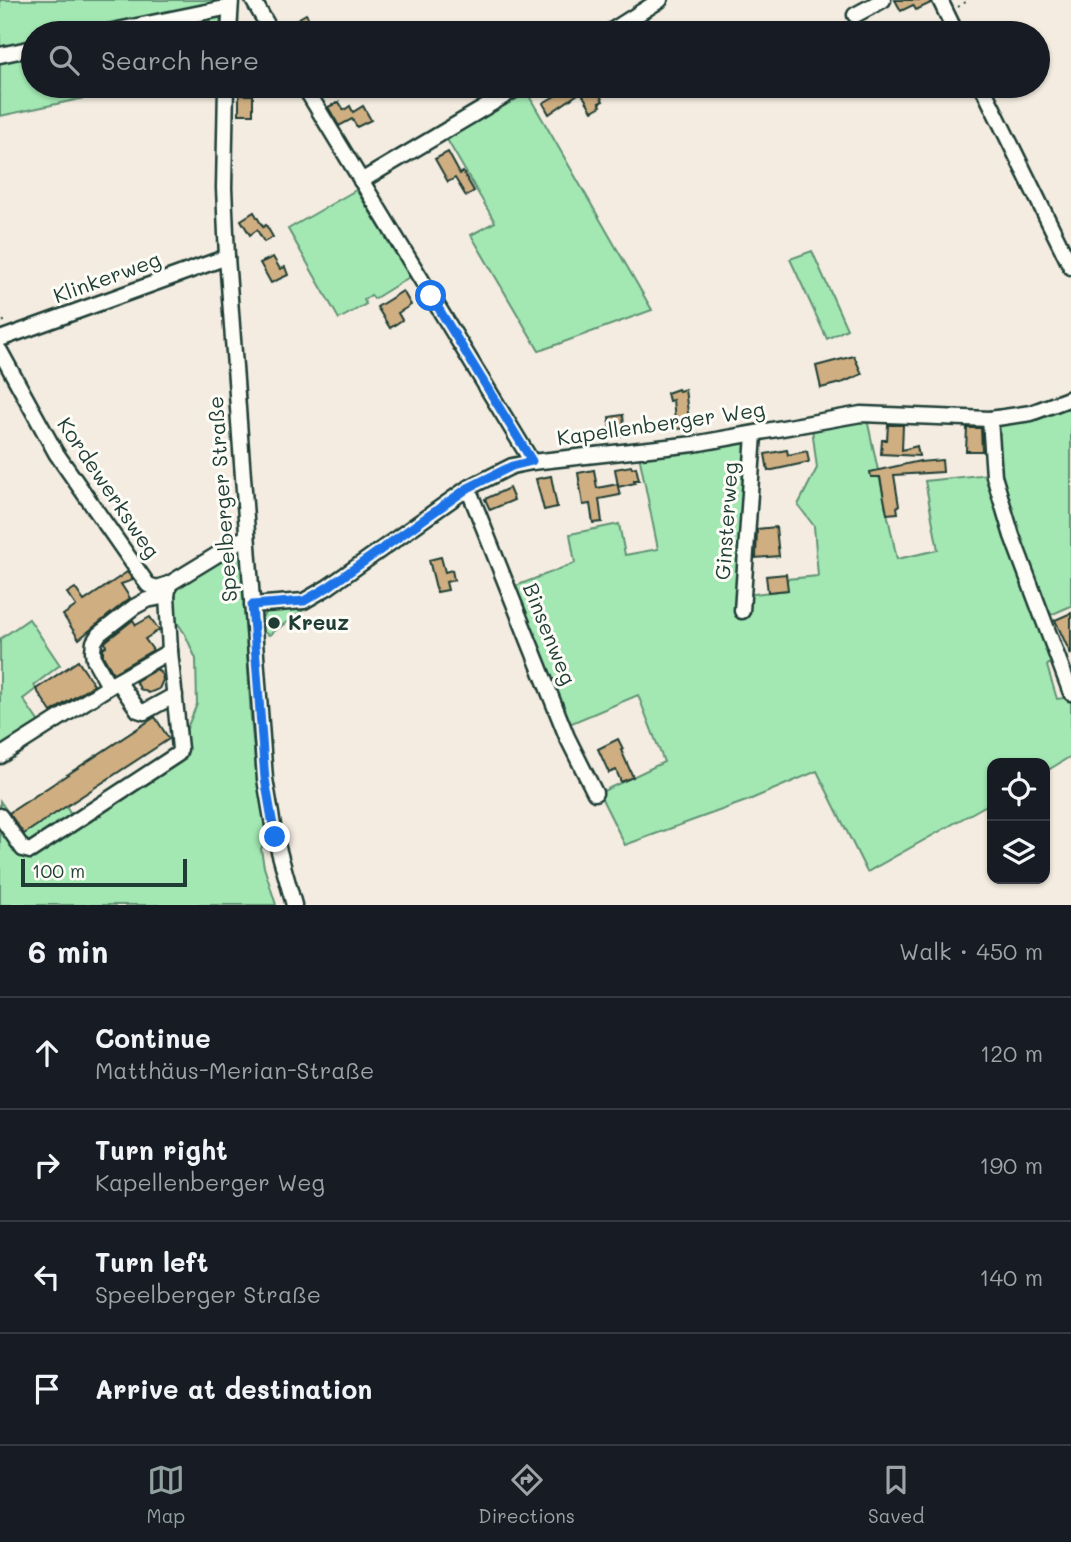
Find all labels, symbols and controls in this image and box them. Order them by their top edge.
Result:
search box [21,21,1050,98]
icon: search [45,41,83,79]
text: Search here [101,43,259,77]
street label: Klinkerweg [49,245,164,308]
route start [415,280,446,311]
street label: Speelberger Straße [201,395,242,603]
street label: Kapellenberger Weg [555,395,767,450]
street label: Kordewerksweg [52,411,166,563]
street label: Ginsterweg [708,461,743,581]
street label: Binsenweg [518,579,583,688]
place label: Kreuz [288,608,349,635]
marker: Kreuz [266,615,282,631]
map controls [987,758,1050,884]
button: locate [987,758,1050,821]
route end [259,821,290,852]
button: layers [987,821,1050,884]
scale bar [21,856,187,888]
text: 100 m [32,858,85,883]
text: 6 min [28,931,108,971]
text: Walk · 450 m [899,936,1043,966]
text: Continue [95,1021,211,1055]
icon: ahead [28,1034,66,1072]
text: 120 m [980,1038,1043,1068]
text: Matthäus-Merian-Straße [95,1055,374,1085]
text: Turn right [95,1133,228,1167]
icon: right [28,1146,66,1184]
text: 190 m [979,1150,1043,1180]
text: Kapellenberger Weg [95,1167,325,1197]
text: Turn left [95,1245,208,1279]
icon: left [28,1258,66,1296]
text: 140 m [979,1262,1043,1292]
text: Speelberger Straße [95,1279,321,1309]
icon: arrive [28,1370,66,1408]
text: Arrive at destination [95,1372,372,1406]
tab: Map [147,1461,185,1528]
tab: Directions [478,1461,575,1528]
tab: Saved [868,1461,924,1528]

